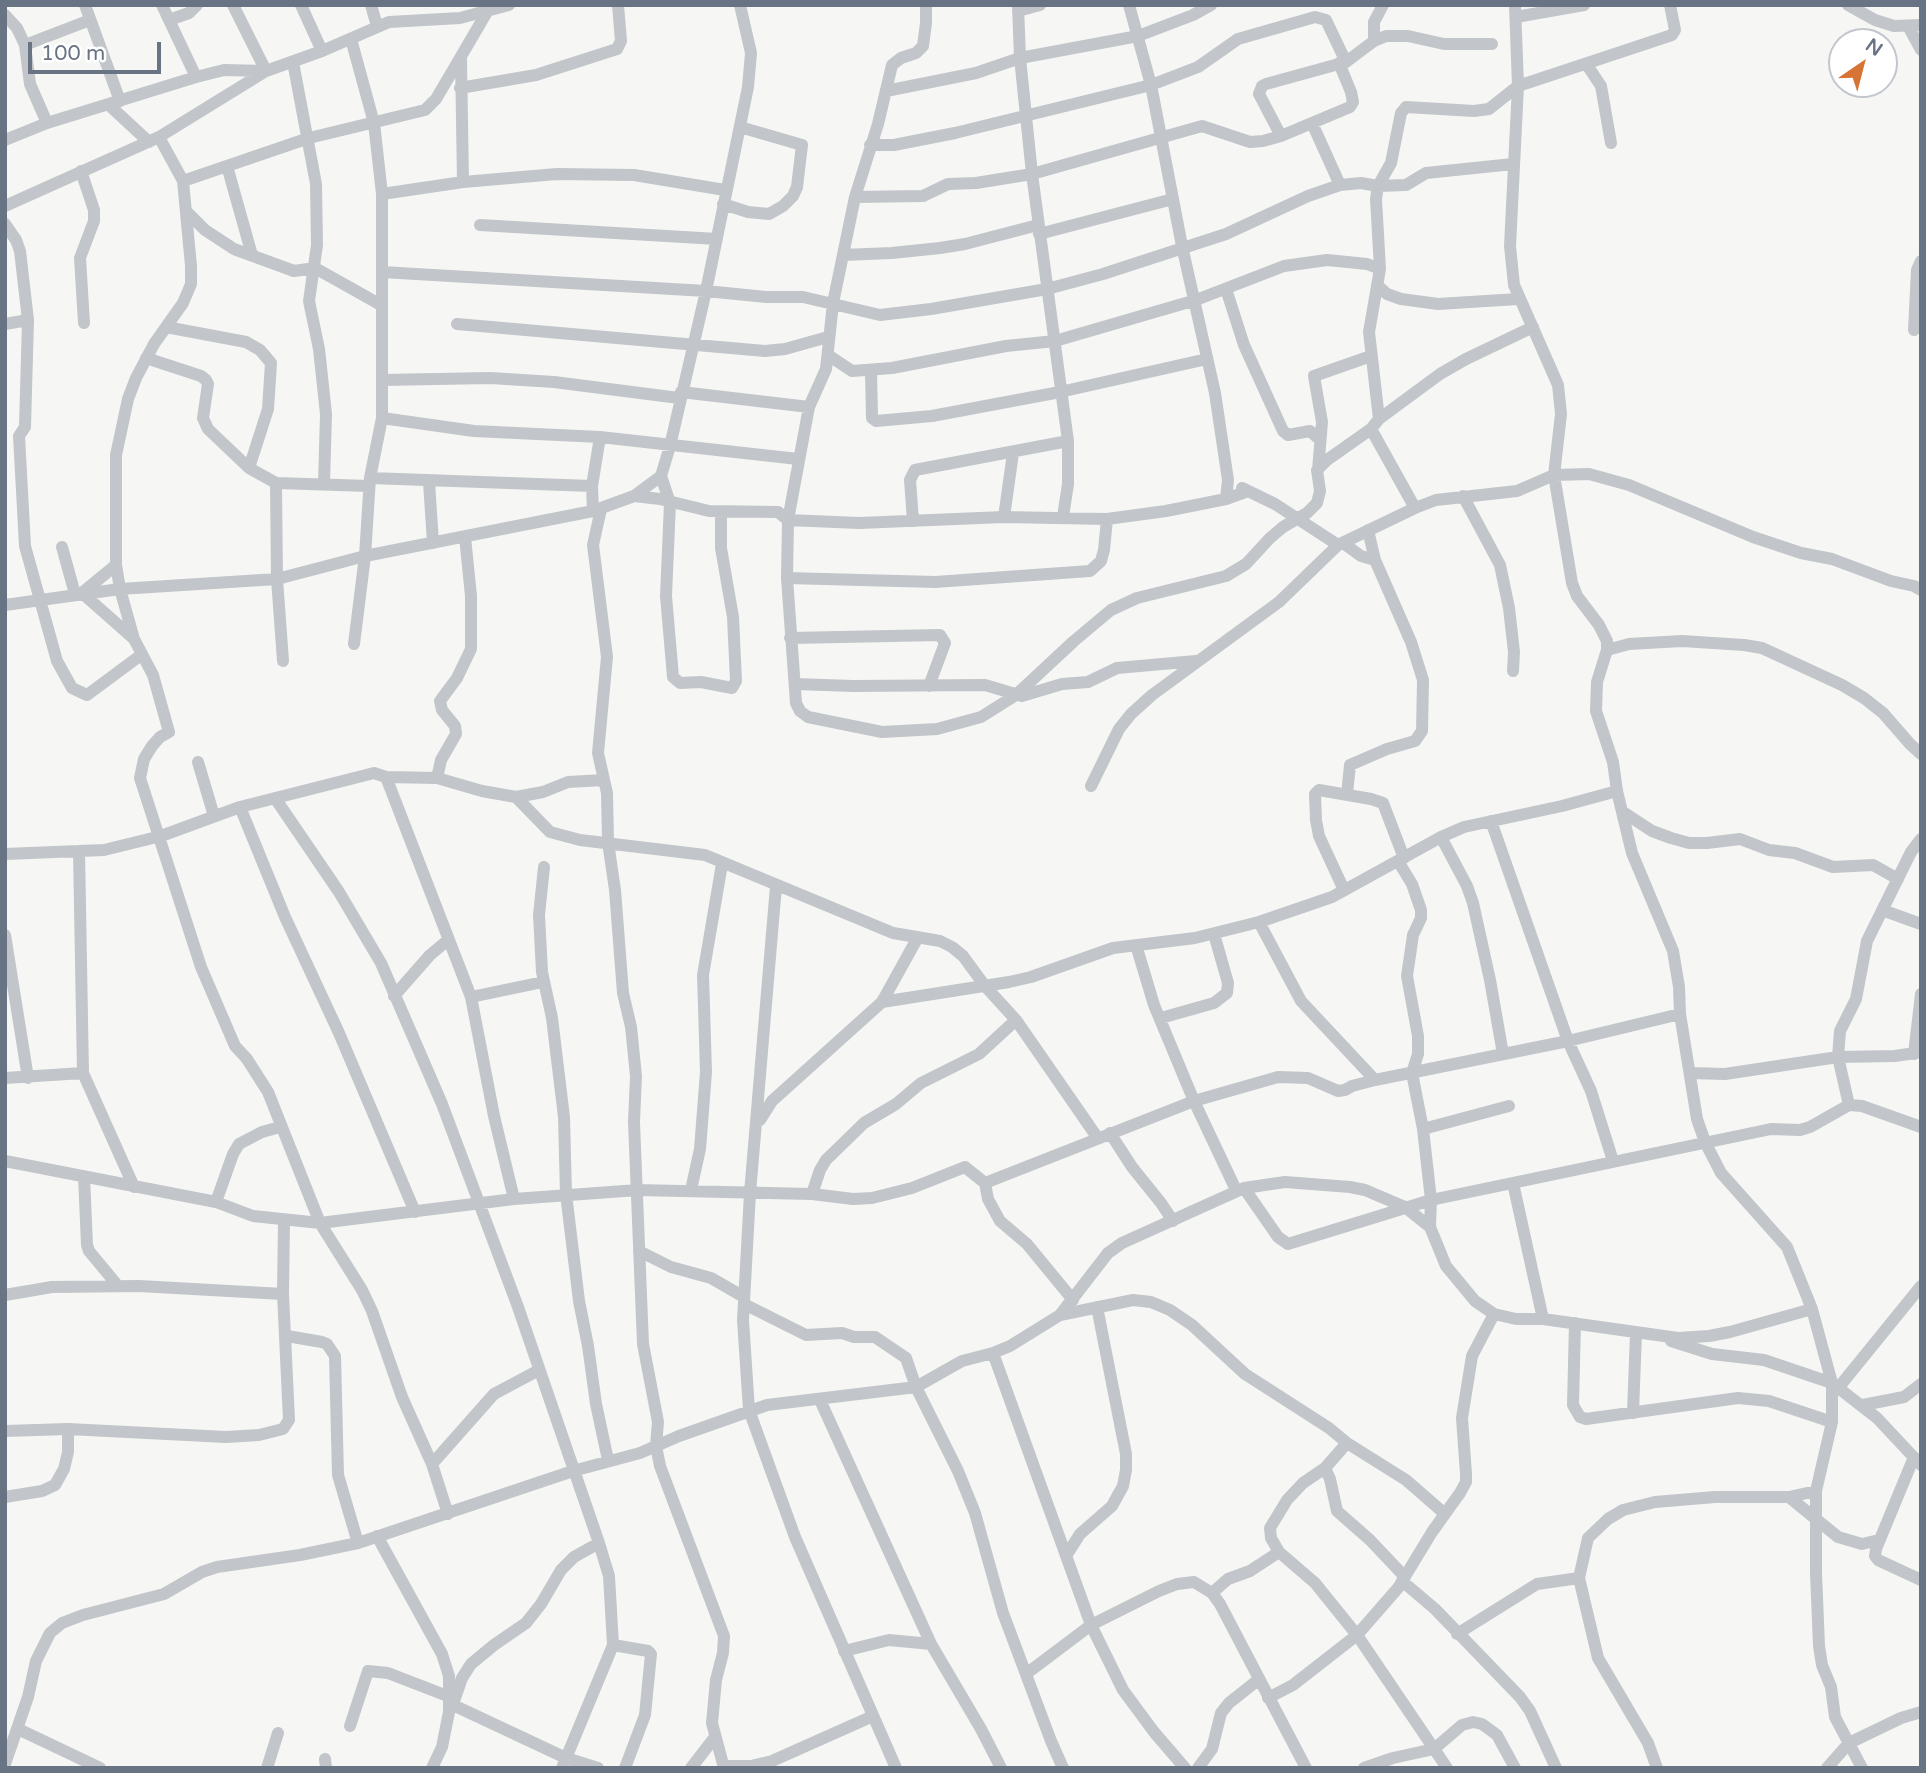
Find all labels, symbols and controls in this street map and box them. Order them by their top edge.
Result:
scale bar [32,28,164,72]
north arrow [1828,28,1898,98]
text: N [1861,34,1886,61]
text: 100 m [41,41,105,66]

